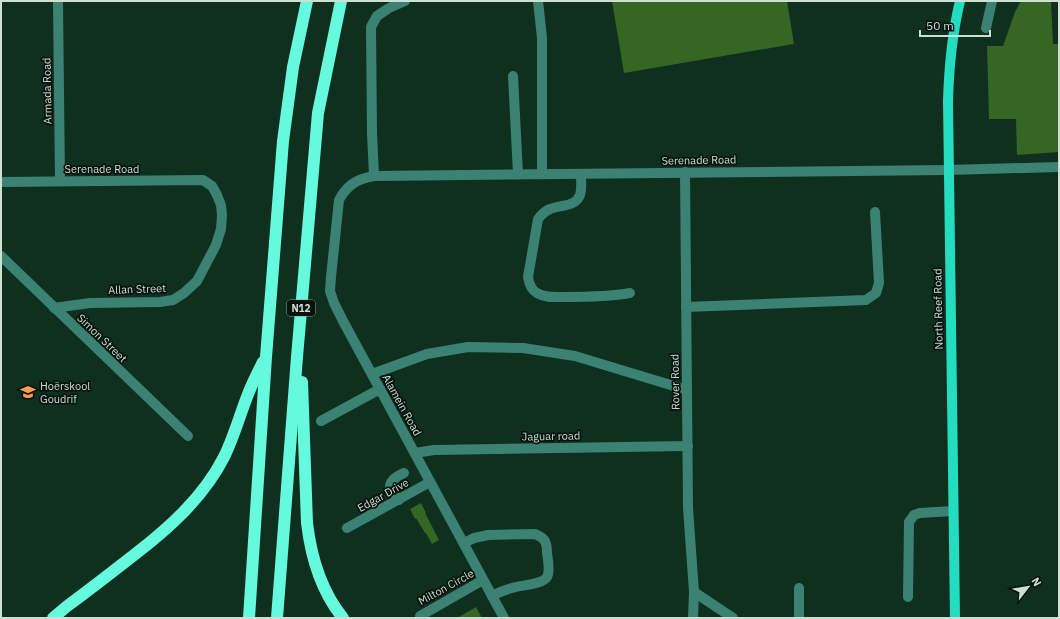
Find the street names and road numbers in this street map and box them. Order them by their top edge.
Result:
street label: Armada Road [39,58,55,124]
street label: Serenade Road [661,152,737,168]
street label: Serenade Road [65,162,139,176]
street label: North Reef Road [930,268,946,350]
street label: Allan Street [108,281,166,297]
road number: N12 [287,300,315,316]
street label: Simon Street [74,311,130,365]
street label: Rover Road [668,354,682,410]
street label: Alamein Road [379,372,425,438]
street label: Jaguar road [522,428,580,444]
street label: Edgar Drive [355,475,411,515]
street label: Milton Circle [416,566,476,608]

